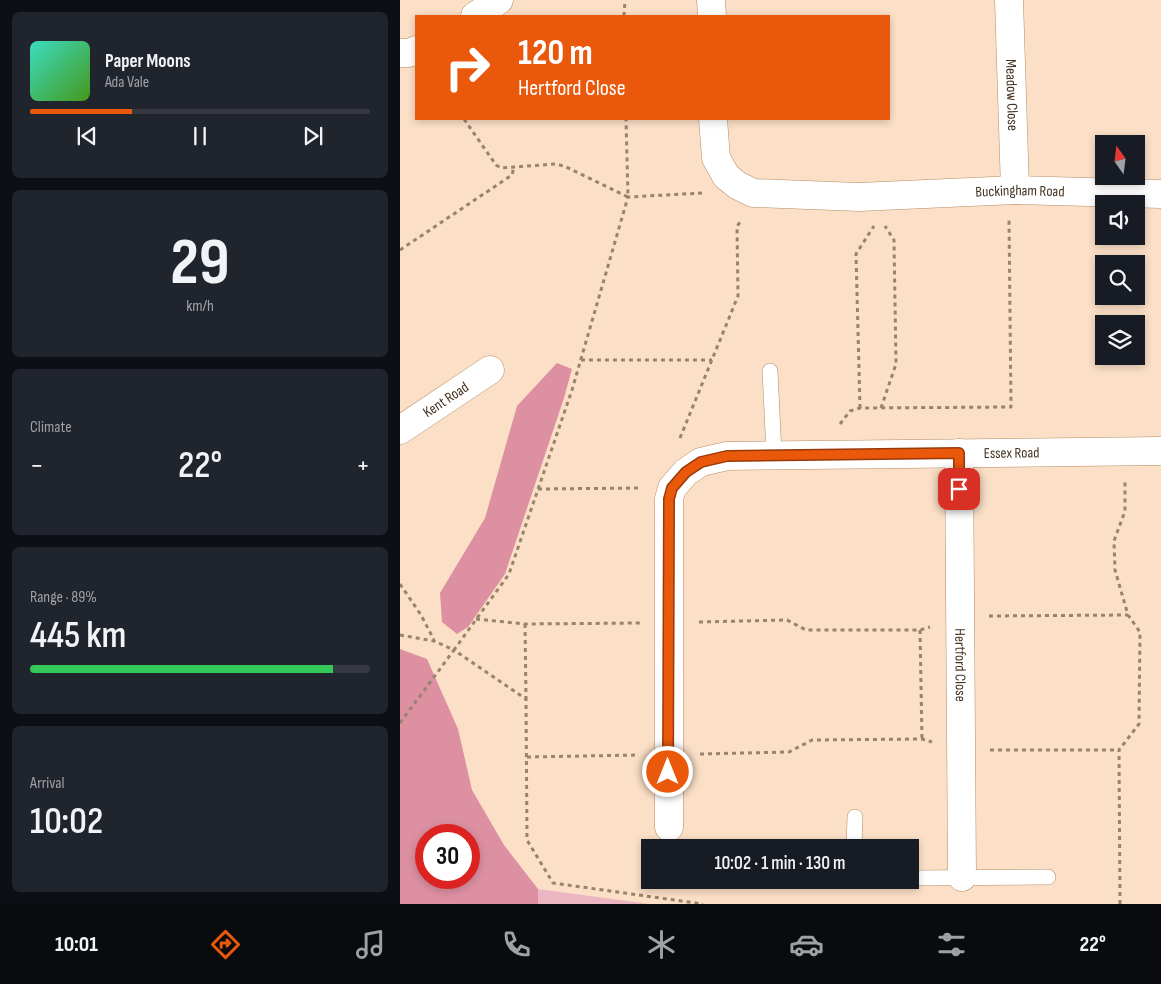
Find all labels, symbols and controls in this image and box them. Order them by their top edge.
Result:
text: 120 m [518,32,593,75]
icon: right [435,35,500,100]
text: Paper Moons [105,50,191,73]
street label: Meadow Close [1001,59,1023,131]
text: Ada Vale [105,73,149,92]
text: Hertford Close [518,75,626,102]
icon: previous [73,122,101,150]
icon: pause [186,122,214,150]
icon: next [299,122,327,150]
north arrow [1095,135,1145,185]
map controls [1095,135,1145,365]
street label: Buckingham Road [975,180,1065,201]
button: sound [1095,195,1145,245]
text: 29 [170,225,230,303]
button: search [1095,255,1145,305]
text: km/h [186,297,214,316]
button: layers [1095,315,1145,365]
street label: Kent Road [419,377,472,422]
text: Climate [30,418,72,437]
text: 22° [178,443,222,488]
street label: Essex Road [984,443,1040,463]
text: − [30,449,44,482]
text: + [356,449,370,482]
pin [938,468,980,510]
icon: arrive [945,475,973,503]
text: Range · 89% [30,588,97,607]
text: 445 km [30,613,126,658]
street label: Hertford Close [951,628,970,702]
position arrow [641,745,693,797]
text: Arrival [30,774,64,793]
text: 10:02 [30,799,103,844]
speed limit sign: 30 [415,824,480,889]
text: 10:02 · 1 min · 130 m [714,852,846,875]
icon: directions [208,927,243,962]
icon: music [353,927,388,962]
icon: phone [499,927,534,962]
icon: climate [644,927,679,962]
icon: car [789,927,824,962]
icon: filters [934,927,969,962]
text: 10:01 [55,931,98,958]
text: 22° [1080,931,1106,958]

